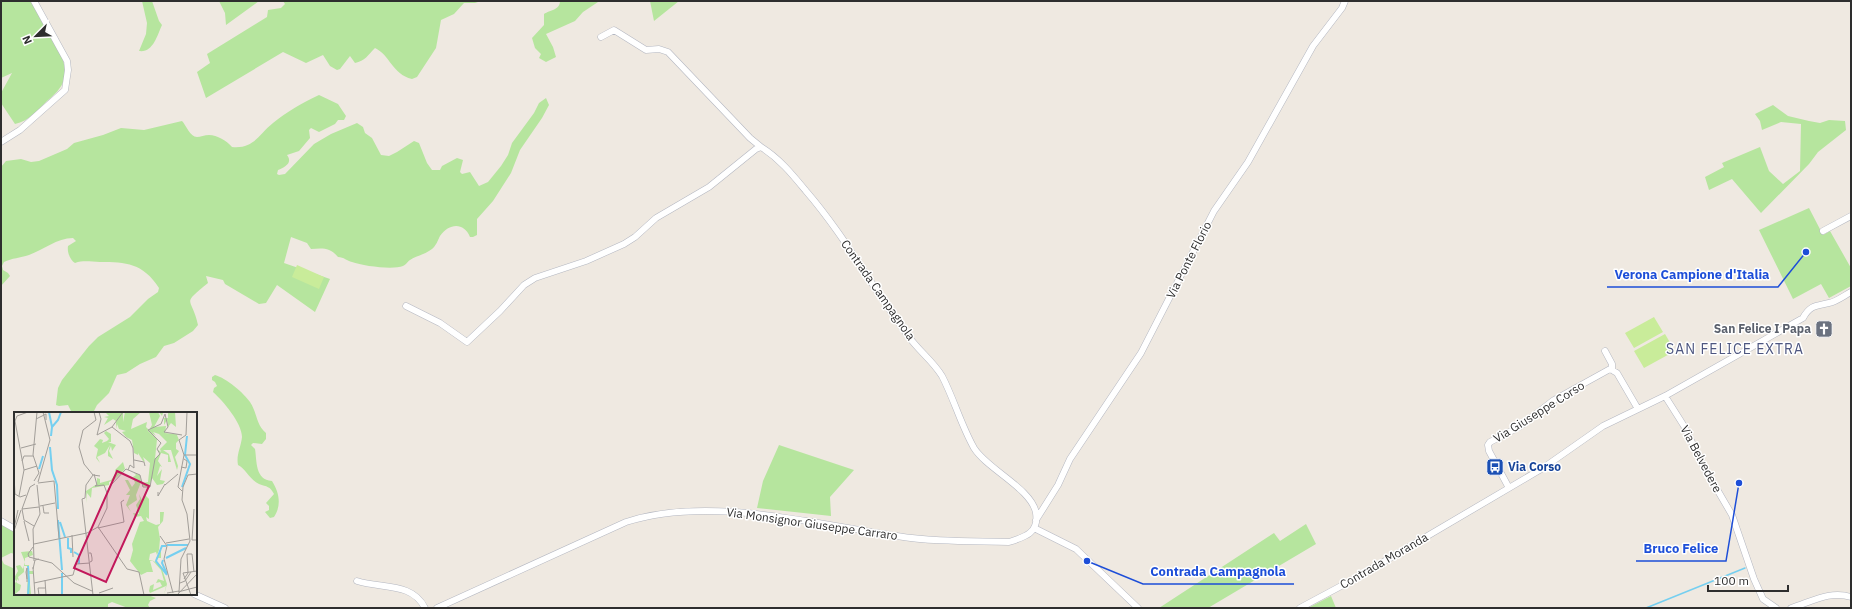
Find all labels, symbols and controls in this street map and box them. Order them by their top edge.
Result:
north arrow [16,16,56,56]
text: N [19,34,35,47]
street label: Via Ponte Florio [1163,218,1215,301]
street label: Contrada Campagnola [838,236,919,343]
callout: Verona Campione d'Italia [1607,262,1778,287]
text: Verona Campione d'Italia [1614,266,1770,283]
church icon: San Felice I Papa [1814,319,1834,339]
place label: San Felice I Papa [1714,321,1811,336]
district label: SAN FELICE EXTRA [1666,340,1804,358]
street label: Via Giuseppe Corso [1490,377,1587,446]
inset map [14,412,197,595]
street label: Via Belvedere [1677,423,1726,495]
bus stop icon: Via Corso [1485,457,1505,477]
place label: Via Corso [1508,459,1561,474]
street label: Via Monsignor Giuseppe Carraro [725,504,899,543]
street label: Contrada Moranda [1337,529,1431,592]
callout: Bruco Felice [1636,536,1726,561]
text: Bruco Felice [1644,540,1718,557]
callout: Contrada Campagnola [1143,559,1294,584]
text: Contrada Campagnola [1150,563,1286,580]
scale bar [1708,567,1788,593]
text: 100 m [1714,573,1749,588]

